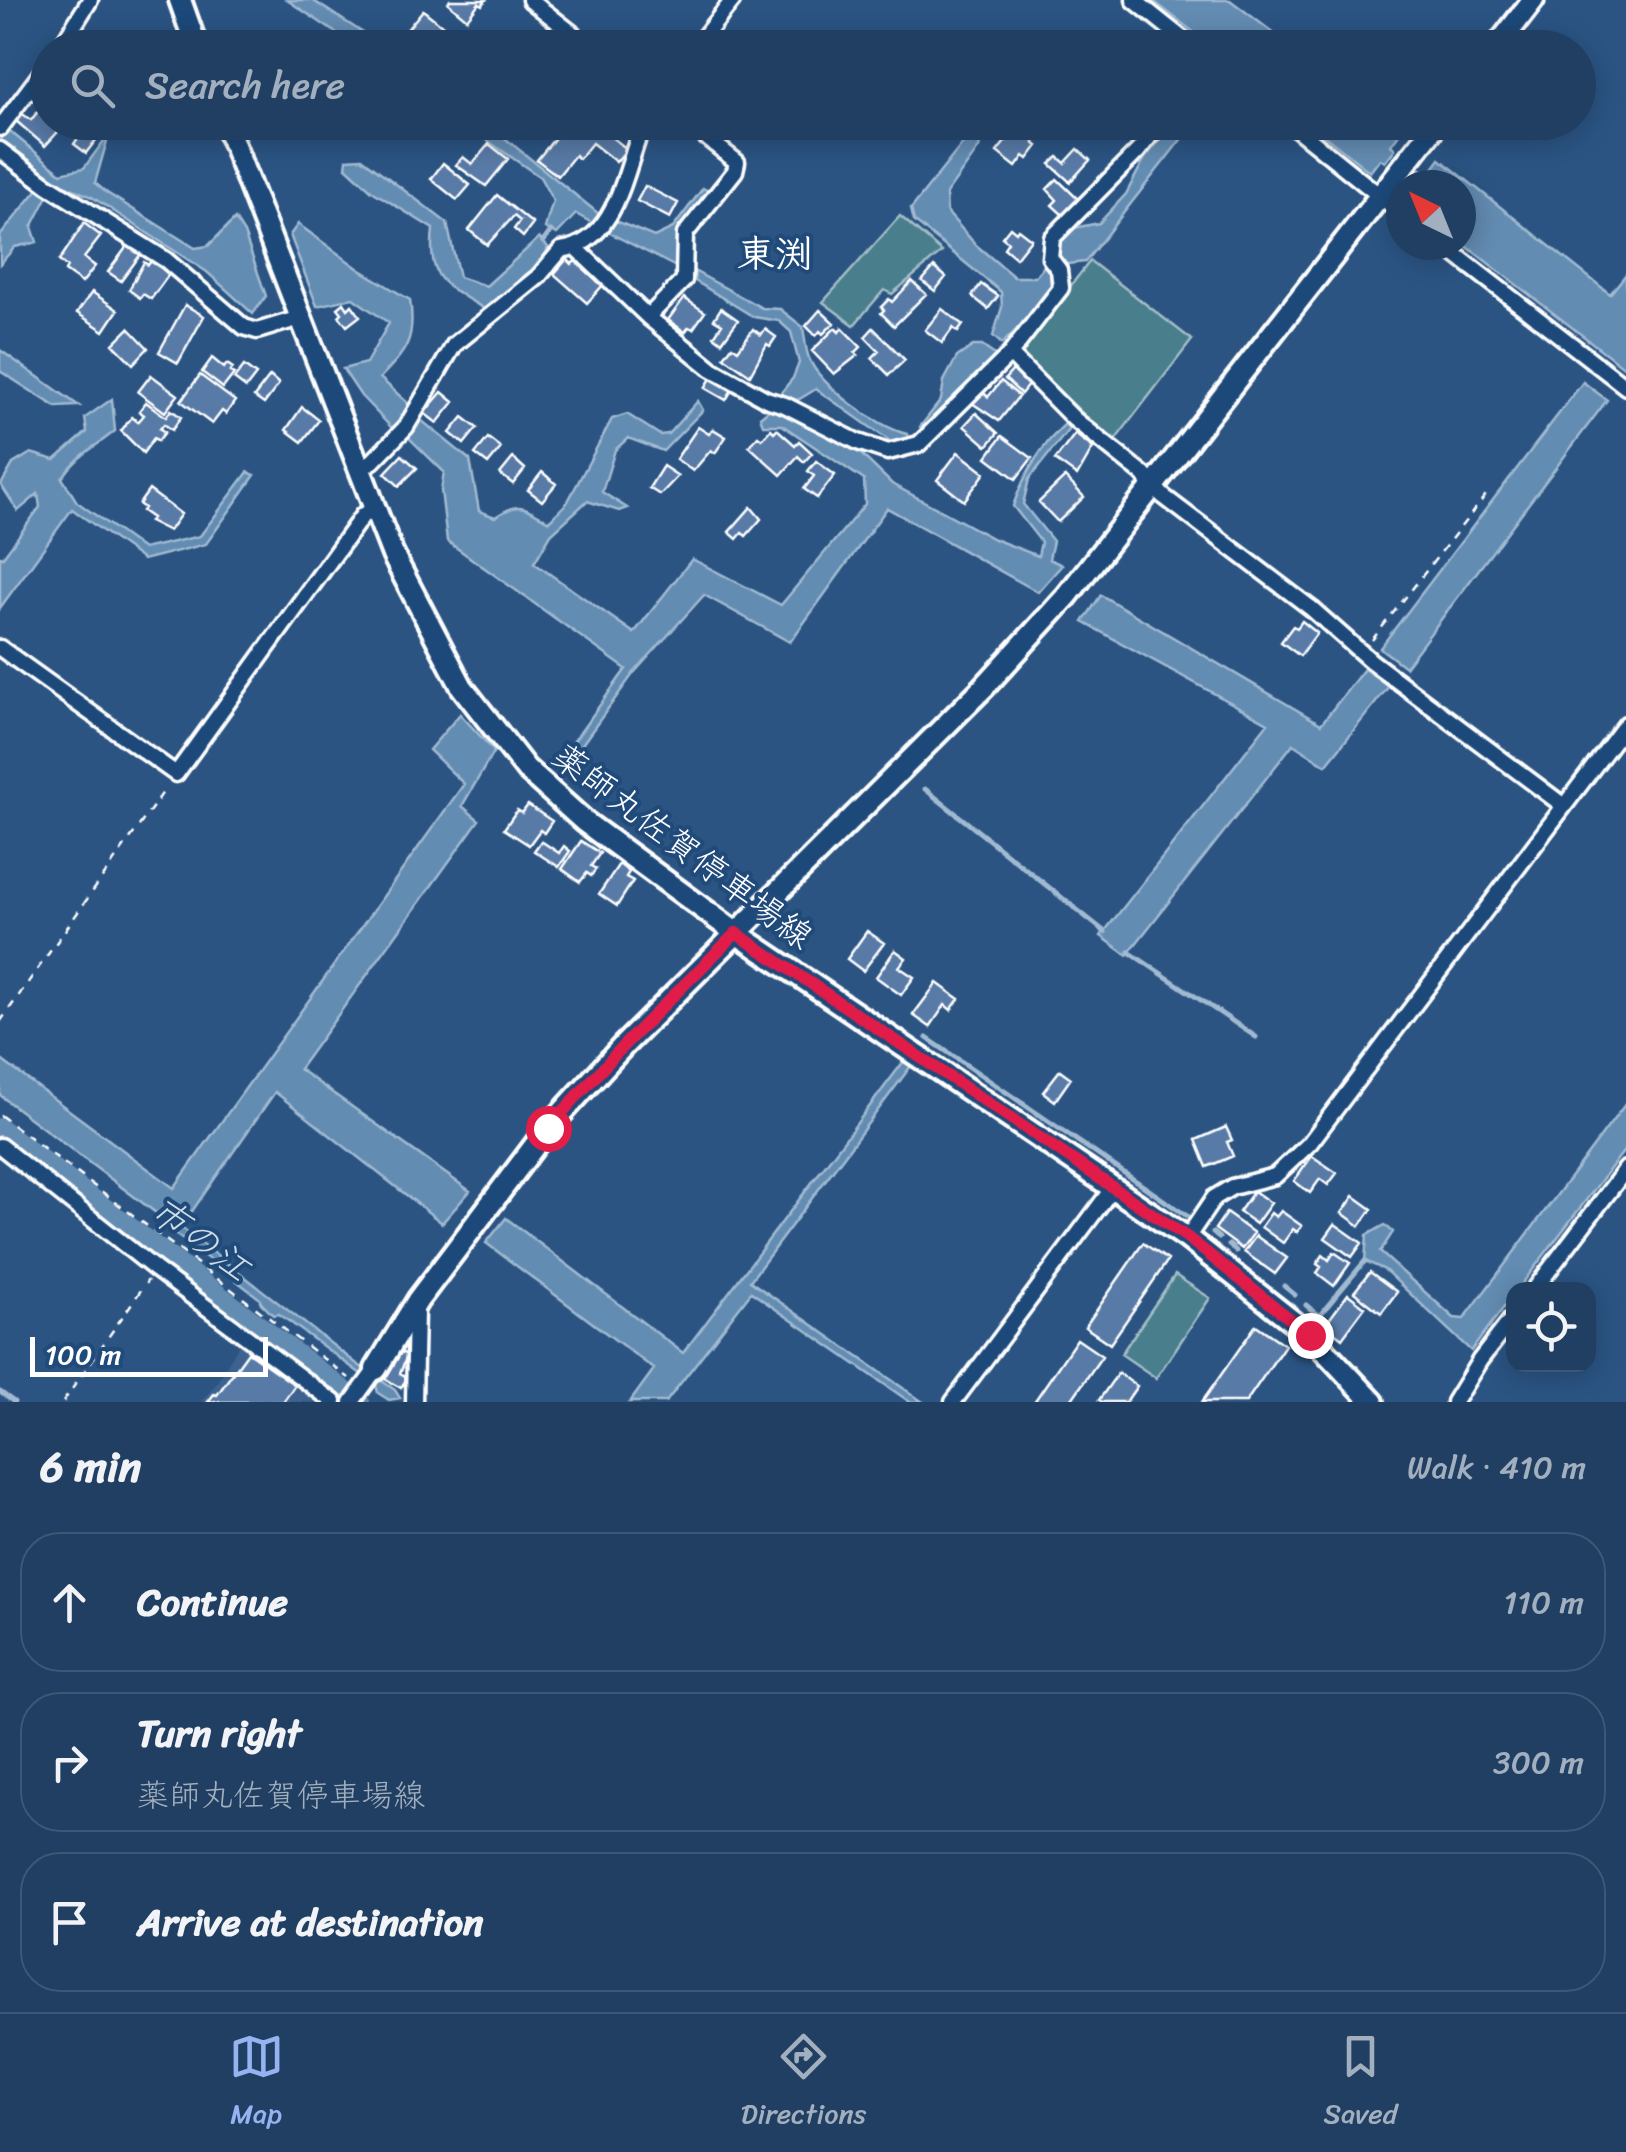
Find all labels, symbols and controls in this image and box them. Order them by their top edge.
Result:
search box [30,30,1596,140]
text: Search here [145,52,345,119]
icon: search [65,58,120,113]
north arrow [1386,170,1476,260]
district label: 東渕 [737,221,813,288]
street label: 薬師丸佐賀停車場線 [539,726,827,966]
route start [526,1106,572,1152]
water label: 市の江 [134,1178,266,1301]
map controls [1506,1282,1596,1372]
button: locate [1506,1282,1596,1372]
route end [1288,1313,1334,1359]
text: 100 m [45,1330,121,1379]
scale bar [30,1332,268,1376]
text: 6 min [40,1430,141,1504]
text: Walk · 410 m [1407,1439,1586,1496]
text: Continue [137,1569,288,1636]
text: 110 m [1503,1574,1584,1631]
icon: ahead [42,1575,97,1630]
text: Turn right [137,1700,302,1767]
text: 300 m [1493,1734,1584,1791]
icon: right [42,1735,97,1790]
text: 薬師丸佐賀停車場線 [137,1767,425,1824]
text: Arrive at destination [137,1889,484,1956]
icon: arrive [42,1895,97,1950]
tab: Map [229,2029,284,2138]
tab: Directions [741,2029,866,2138]
tab: Saved [1324,2029,1397,2138]

